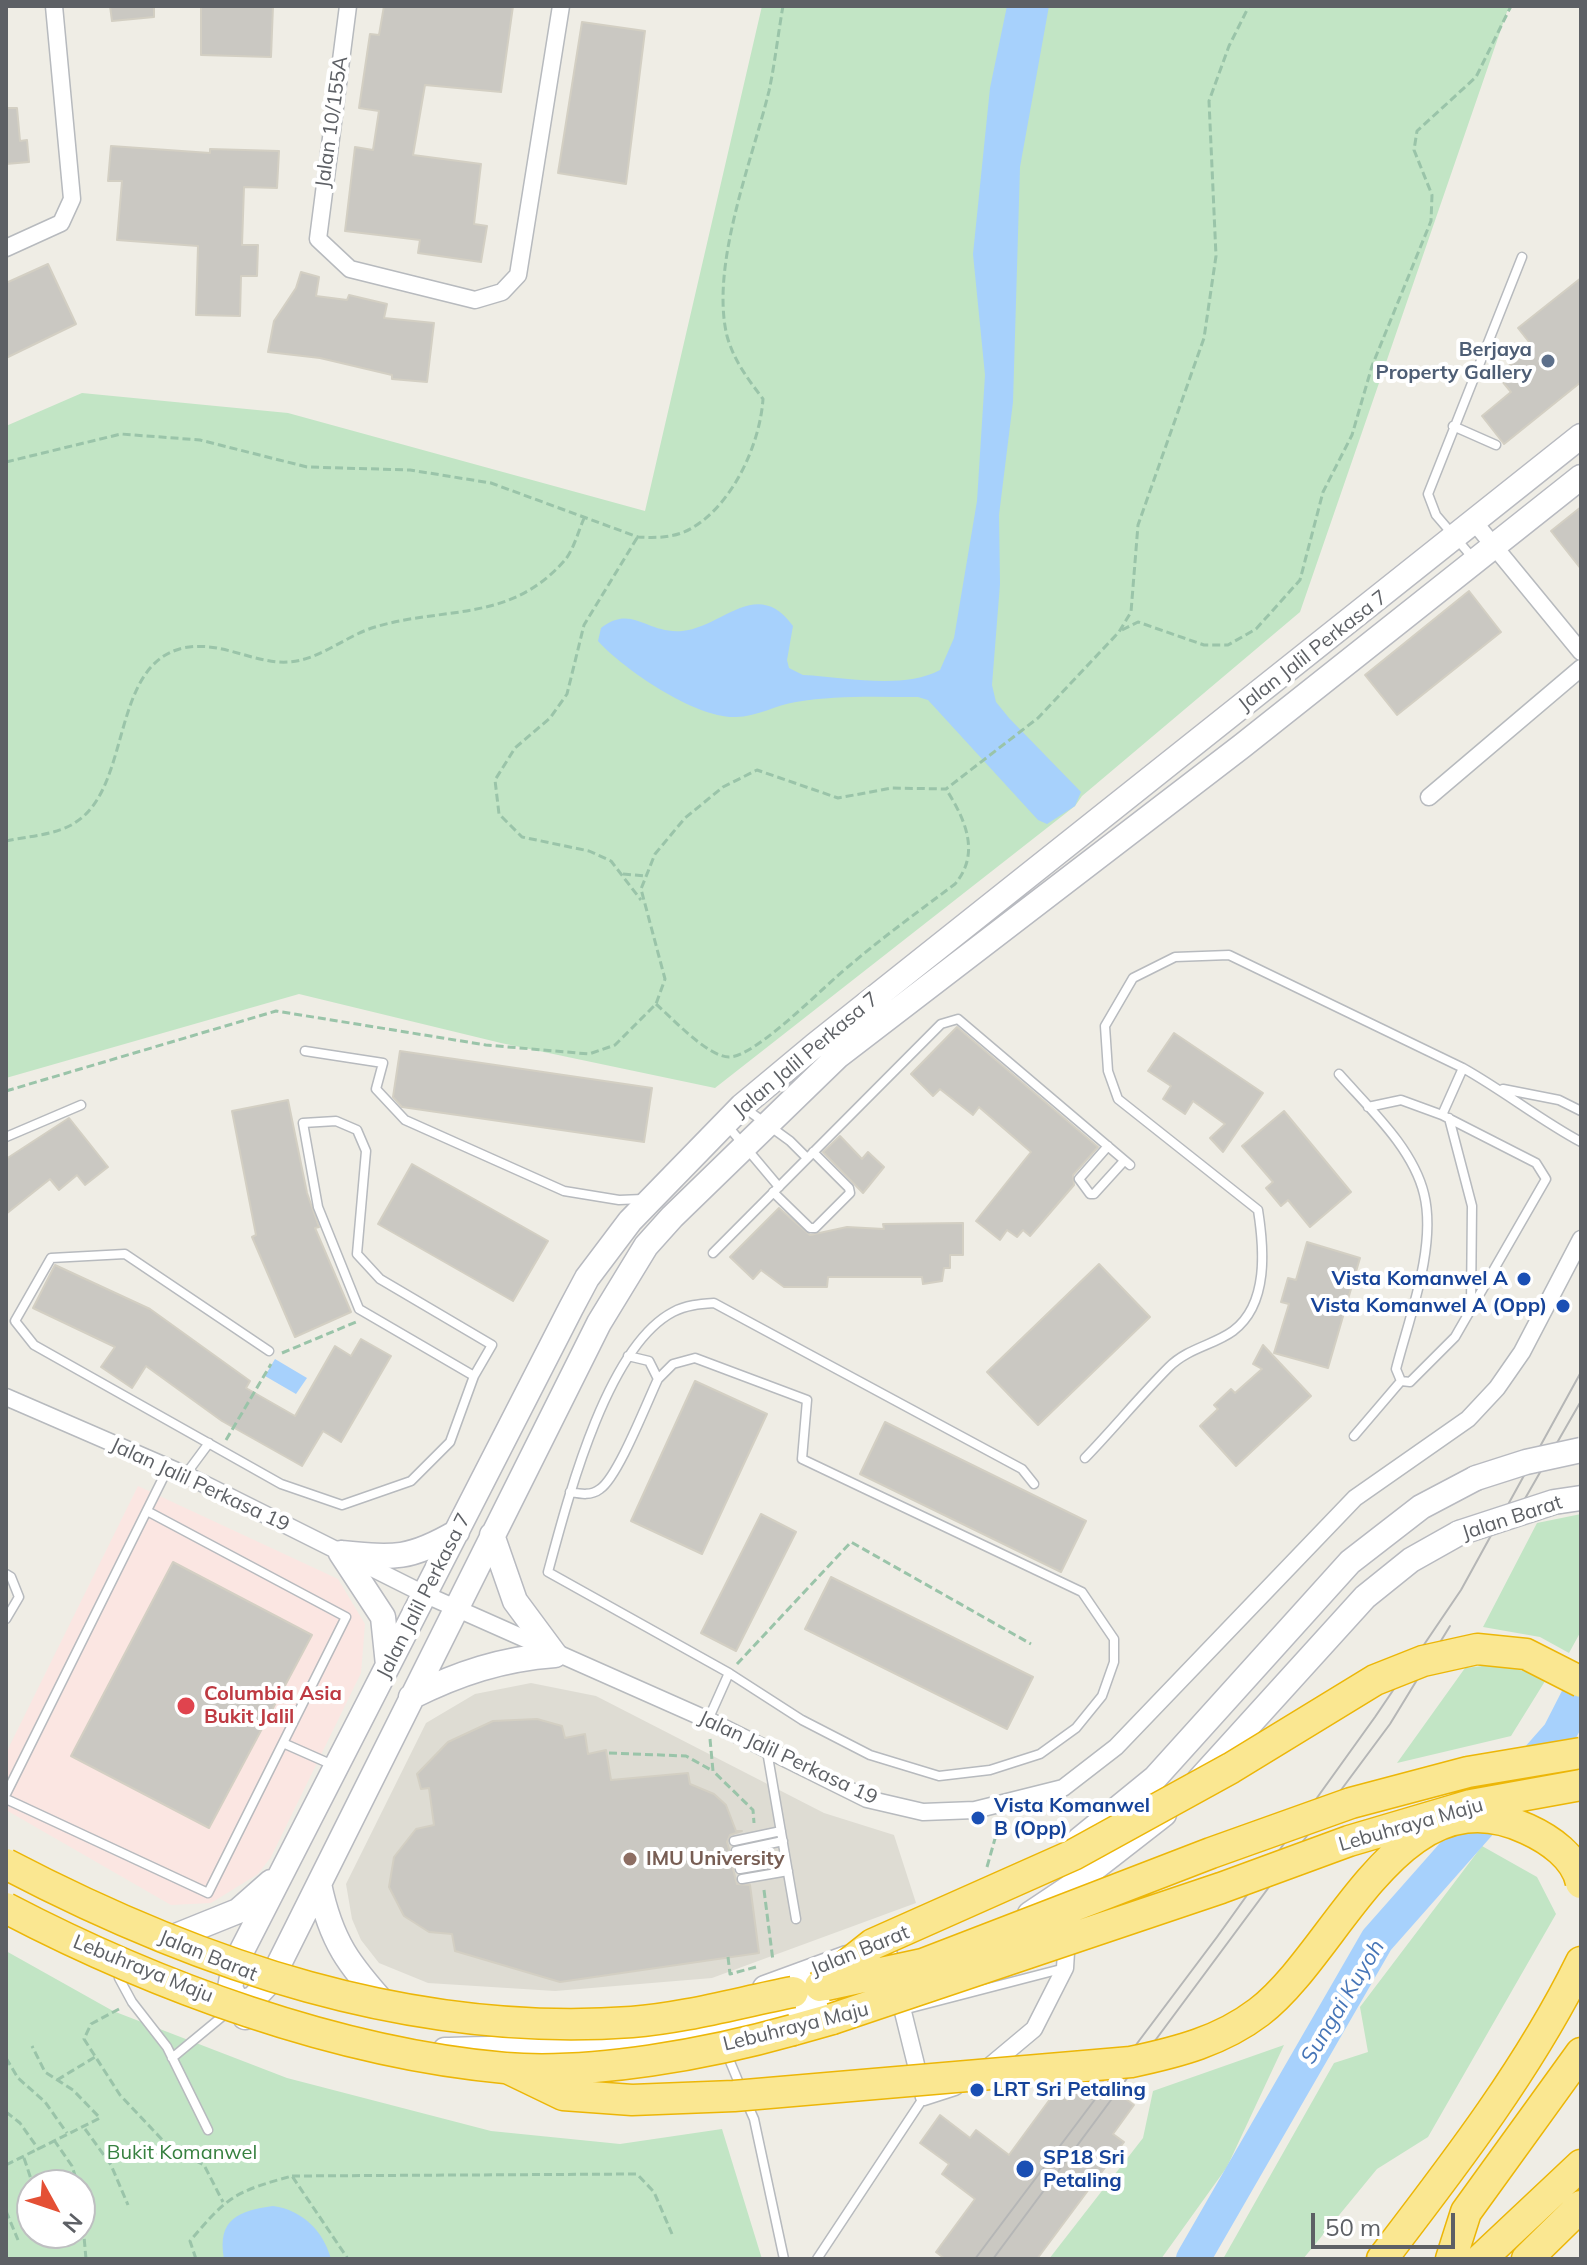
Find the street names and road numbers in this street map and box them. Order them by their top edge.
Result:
street label: Jalan 10/155A [311,55,353,189]
street label: Jalan Jalil Perkasa 7 [1234,585,1392,717]
street label: Jalan Jalil Perkasa 7 [728,987,884,1123]
street label: Jalan Jalil Perkasa 19 [107,1433,293,1537]
street label: Jalan Barat [1459,1491,1565,1545]
street label: Jalan Jalil Perkasa 7 [372,1509,476,1683]
street label: Jalan Jalil Perkasa 19 [695,1706,881,1810]
street label: Lebuhraya Maju [1336,1793,1486,1857]
street label: Jalan Barat [807,1920,913,1982]
street label: Jalan Barat [155,1925,261,1987]
street label: Lebuhraya Maju [69,1930,217,2008]
street label: Lebuhraya Maju [721,1997,871,2057]

